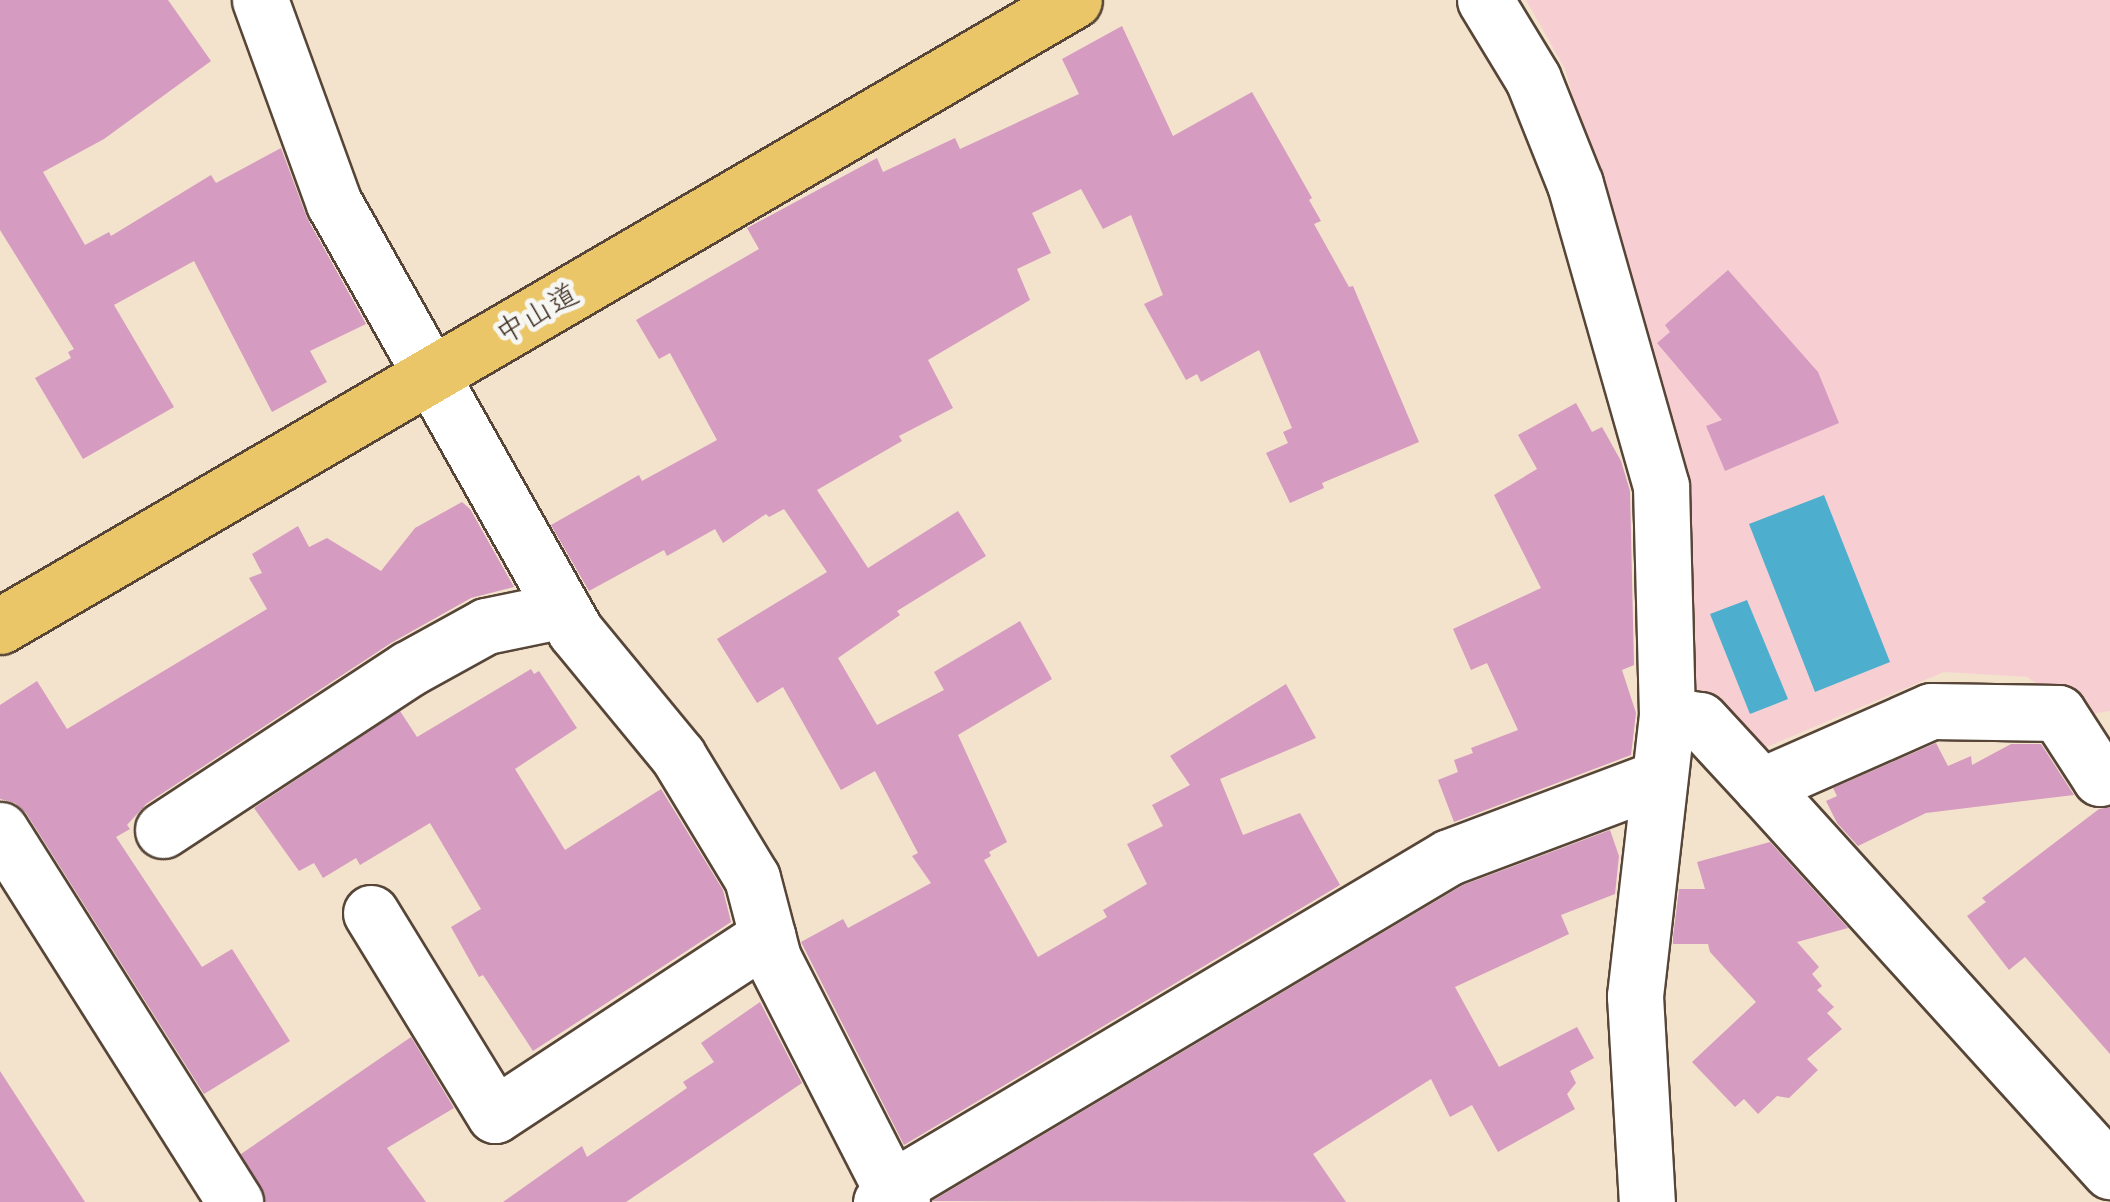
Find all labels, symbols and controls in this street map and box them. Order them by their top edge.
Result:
street label: 中山道 [490,277,586,353]

